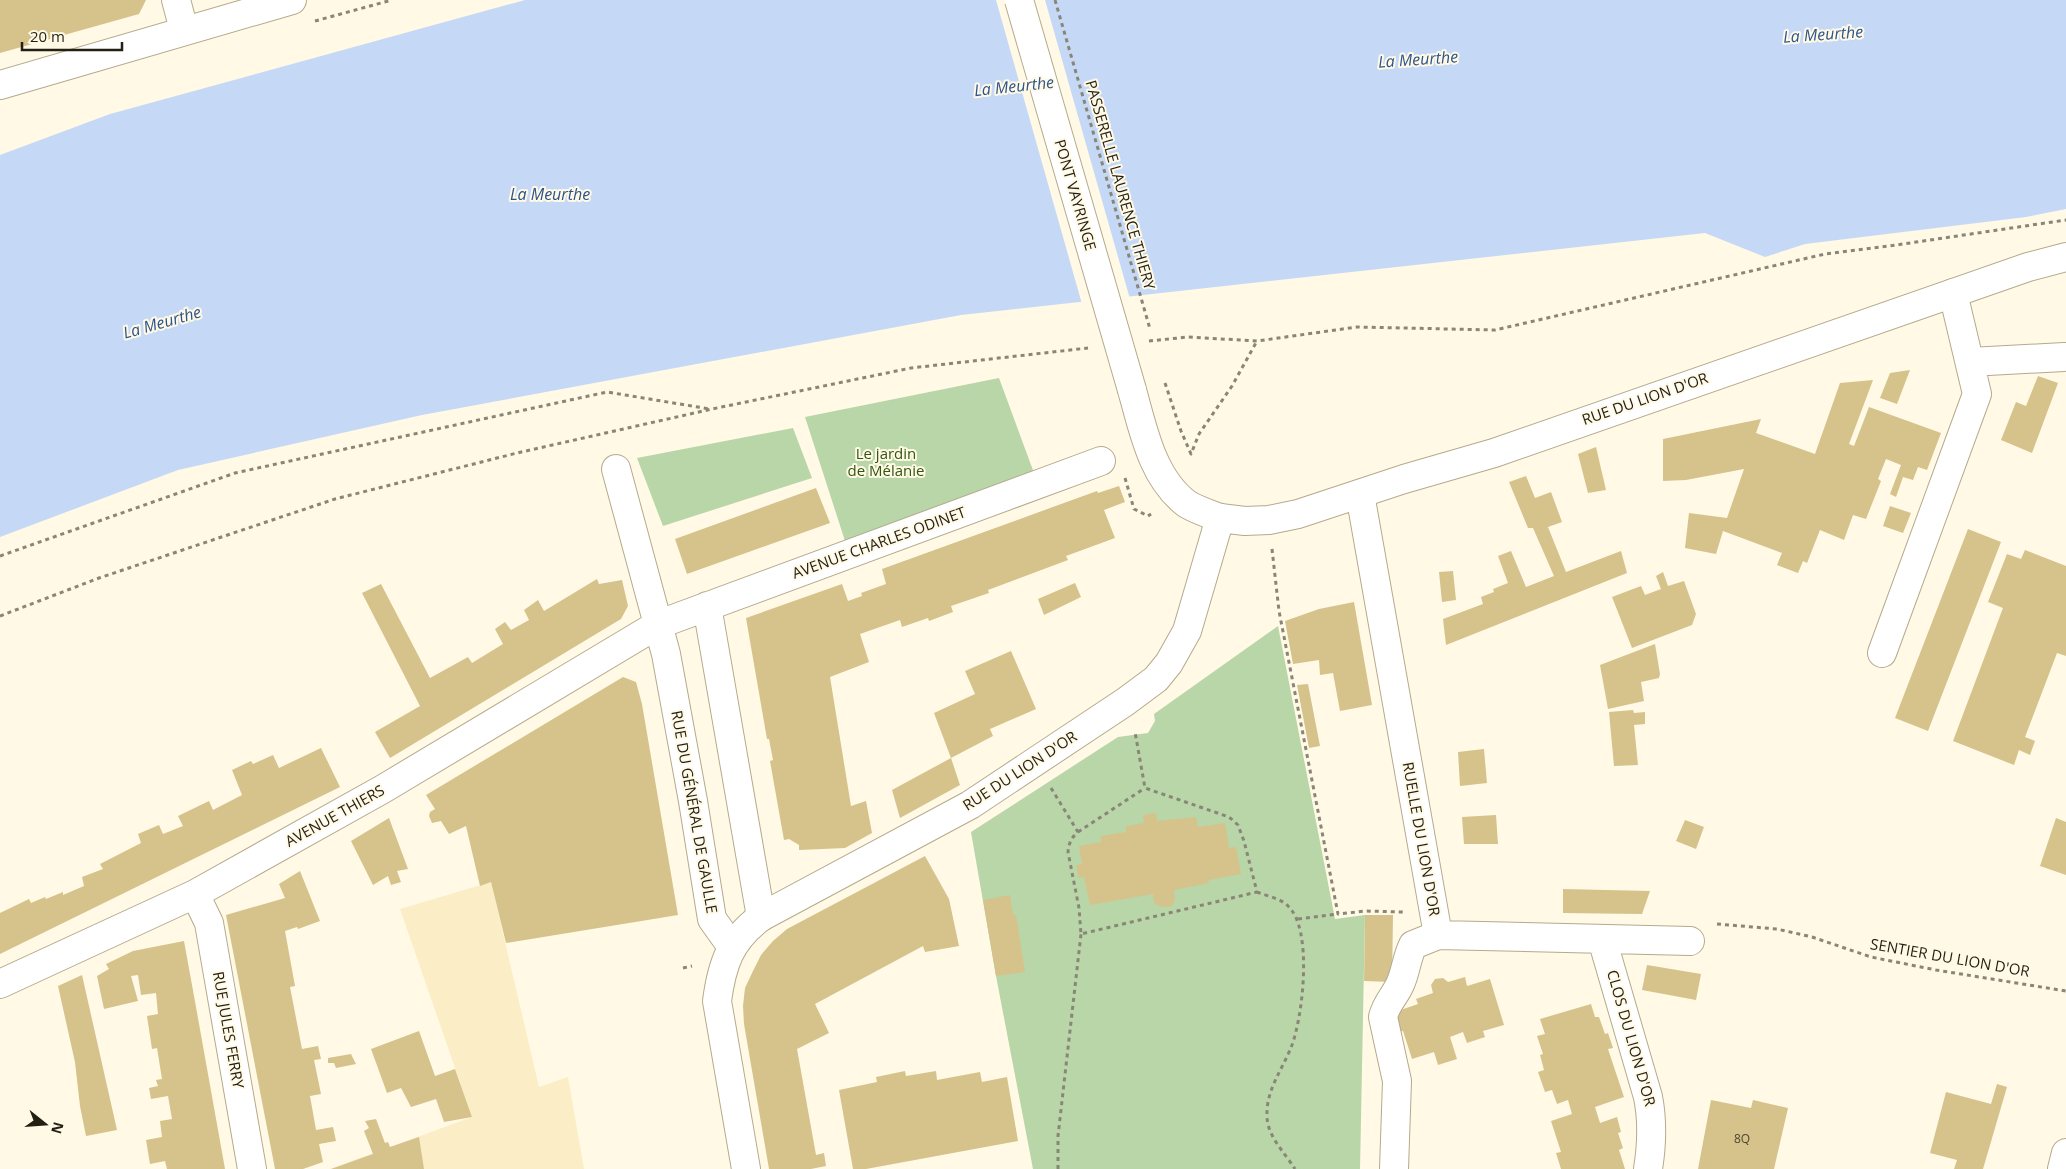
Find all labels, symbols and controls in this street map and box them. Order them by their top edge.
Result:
scale bar [22,20,122,52]
water label: La Meurthe [1782,20,1864,48]
text: 20 m [30,26,65,46]
water label: La Meurthe [1377,45,1459,73]
water label: La Meurthe [973,71,1055,101]
street label: PASSERELLE LAURENCE THIERY [1081,78,1161,292]
street label: PONT VAYRINGE [1051,137,1101,253]
water label: La Meurthe [510,183,590,205]
water label: La Meurthe [120,300,204,344]
street label: RUE DU LION D'OR [1579,367,1711,429]
park label: Le jardin de Mélanie [848,443,924,480]
street label: AVENUE CHARLES ODINET [789,501,969,583]
street label: RUE DU GÉNÉRAL DE GAULLE [667,709,723,915]
street label: RUE DU LION D'OR [959,725,1081,815]
street label: RUELLE DU LION D'OR [1399,760,1446,918]
street label: AVENUE THIERS [281,780,388,851]
street label: SENTIER DU LION D'OR [1869,933,2032,981]
street label: CLOS DU LION D'OR [1603,967,1661,1109]
street label: RUE JULES FERRY [209,970,249,1091]
north arrow [20,1099,70,1149]
text: N [47,1120,69,1136]
house number: 8Q [1734,1130,1750,1147]

